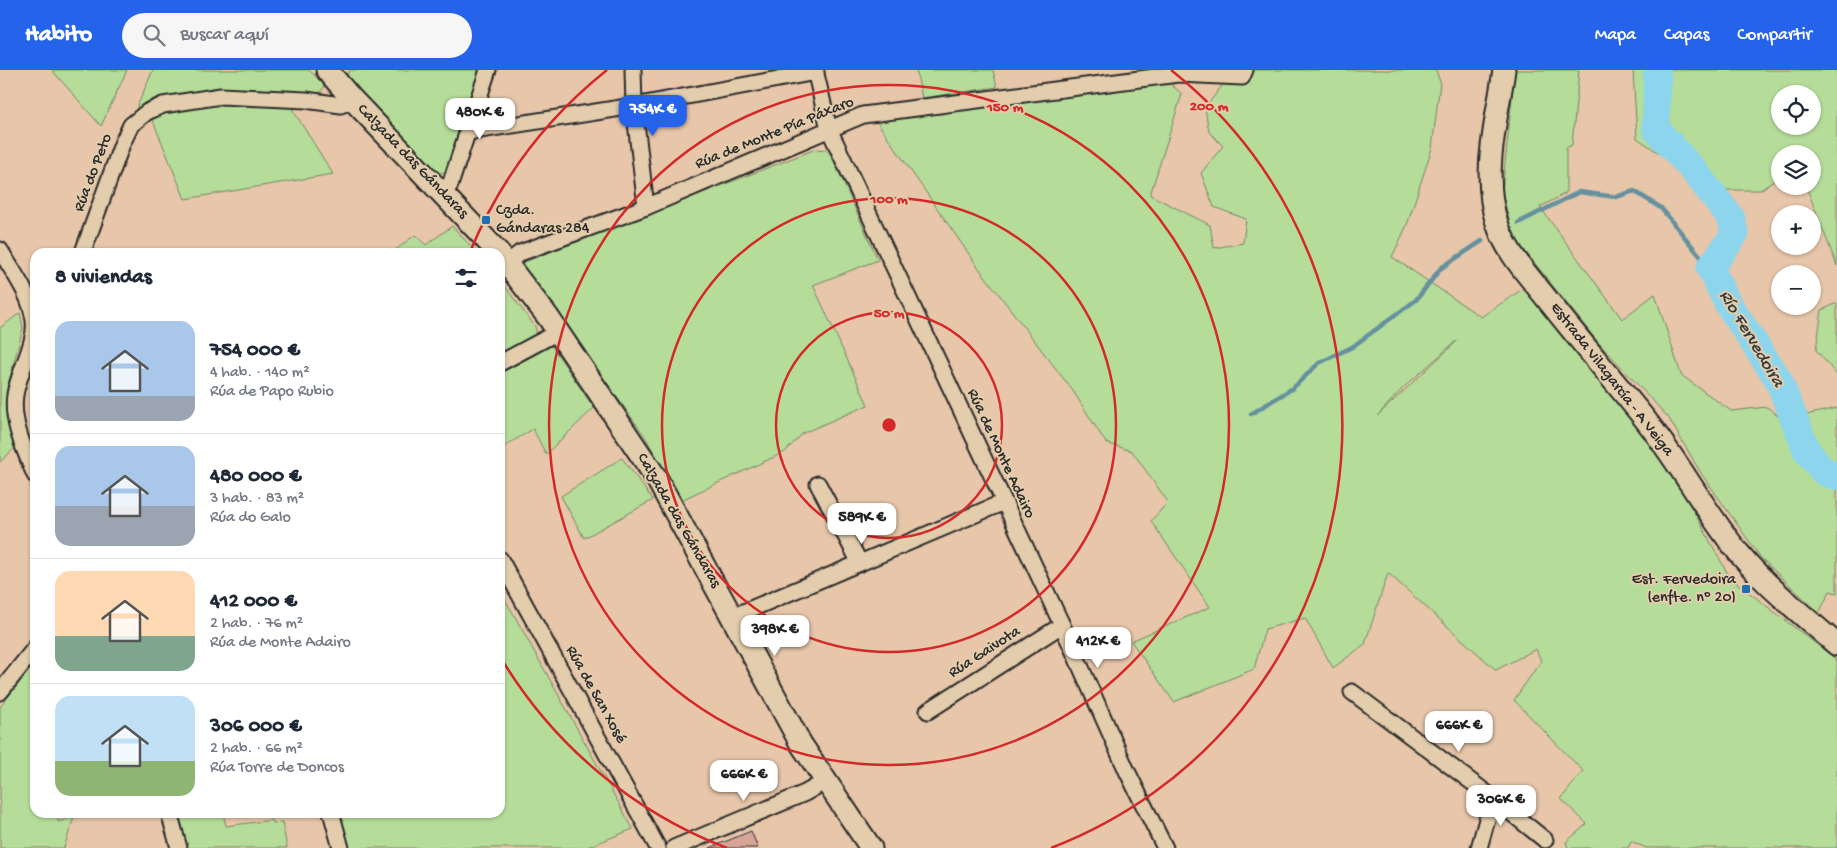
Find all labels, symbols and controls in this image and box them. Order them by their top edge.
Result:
search box [122,13,472,58]
text: Habito [25,21,92,50]
icon: search [140,21,168,49]
text: Buscar aquí [180,24,269,47]
text: Mapa [1595,25,1636,46]
text: Capas [1664,25,1709,46]
text: Compartir [1737,25,1812,46]
map controls [1771,85,1821,315]
button: locate [1771,85,1821,135]
street label: Rúa de Monte Pía Páxaro [693,93,857,175]
pin: 754K € [612,94,694,137]
pin: 480K € [439,98,521,140]
text: 200 m [1190,98,1229,116]
text: 150 m [986,99,1024,117]
street label: Calzada das Gándaras [352,101,472,224]
text: 754K € [630,101,676,120]
text: 480K € [456,104,504,123]
street label: Rúa do Peto [70,131,118,215]
button: layers [1771,145,1821,195]
text: 100 m [869,191,908,209]
place label: Czda. Gándaras 284 [496,202,590,239]
button: + [1771,205,1821,255]
marker: Czda. Gándaras 284 [480,214,492,226]
icon: filters [452,264,480,292]
button: − [1771,265,1821,315]
text: 8 viviendas [55,266,152,291]
water label: Río Fervedoira [1714,287,1789,392]
street label: Estrada Vilagarcía - A Veiga [1545,299,1678,461]
text: 50 m [874,305,905,323]
text: 754 000 € [210,339,300,364]
icon: home [95,341,155,401]
text: 4 hab. · 140 m² [210,364,310,383]
text: Rúa de Papo Rubio [210,383,334,402]
street label: Rúa de Monte Adairo [962,386,1038,522]
centre of rings [880,416,898,434]
street label: Calzada das Gándaras [632,450,725,593]
text: 480 000 € [210,465,302,490]
icon: home [95,466,155,526]
text: 3 hab. · 83 m² [210,490,304,509]
pin: 589K € [821,502,903,545]
text: Rúa do Galo [210,509,291,528]
text: 589K € [838,509,886,528]
place label: Est. Fervedoira (enfte. nº 20) [1632,571,1737,608]
marker: Est. Fervedoira (enfte. nº 20) [1740,583,1752,595]
text: 412 000 € [210,590,297,615]
icon: home [95,591,155,651]
pin: 398K € [734,614,816,657]
text: 2 hab. · 76 m² [210,615,303,634]
text: 398K € [751,621,799,640]
street label: Rúa Gaivota [946,622,1025,683]
pin: 412K € [1057,626,1139,669]
text: 412K € [1076,633,1120,652]
text: Rúa de Monte Adairo [210,634,351,653]
street label: Rúa de San Xosé [560,643,630,748]
pin: 666K € [1418,710,1500,753]
text: 306 000 € [210,715,302,740]
icon: home [95,716,155,776]
text: 666K € [1436,717,1482,736]
text: 2 hab. · 66 m² [210,740,303,759]
text: Rúa Torre de Doncos [210,759,344,778]
pin: 666K € [703,760,785,802]
text: 666K € [721,766,767,785]
pin: 306K € [1460,784,1542,827]
text: 306K € [1477,791,1525,810]

